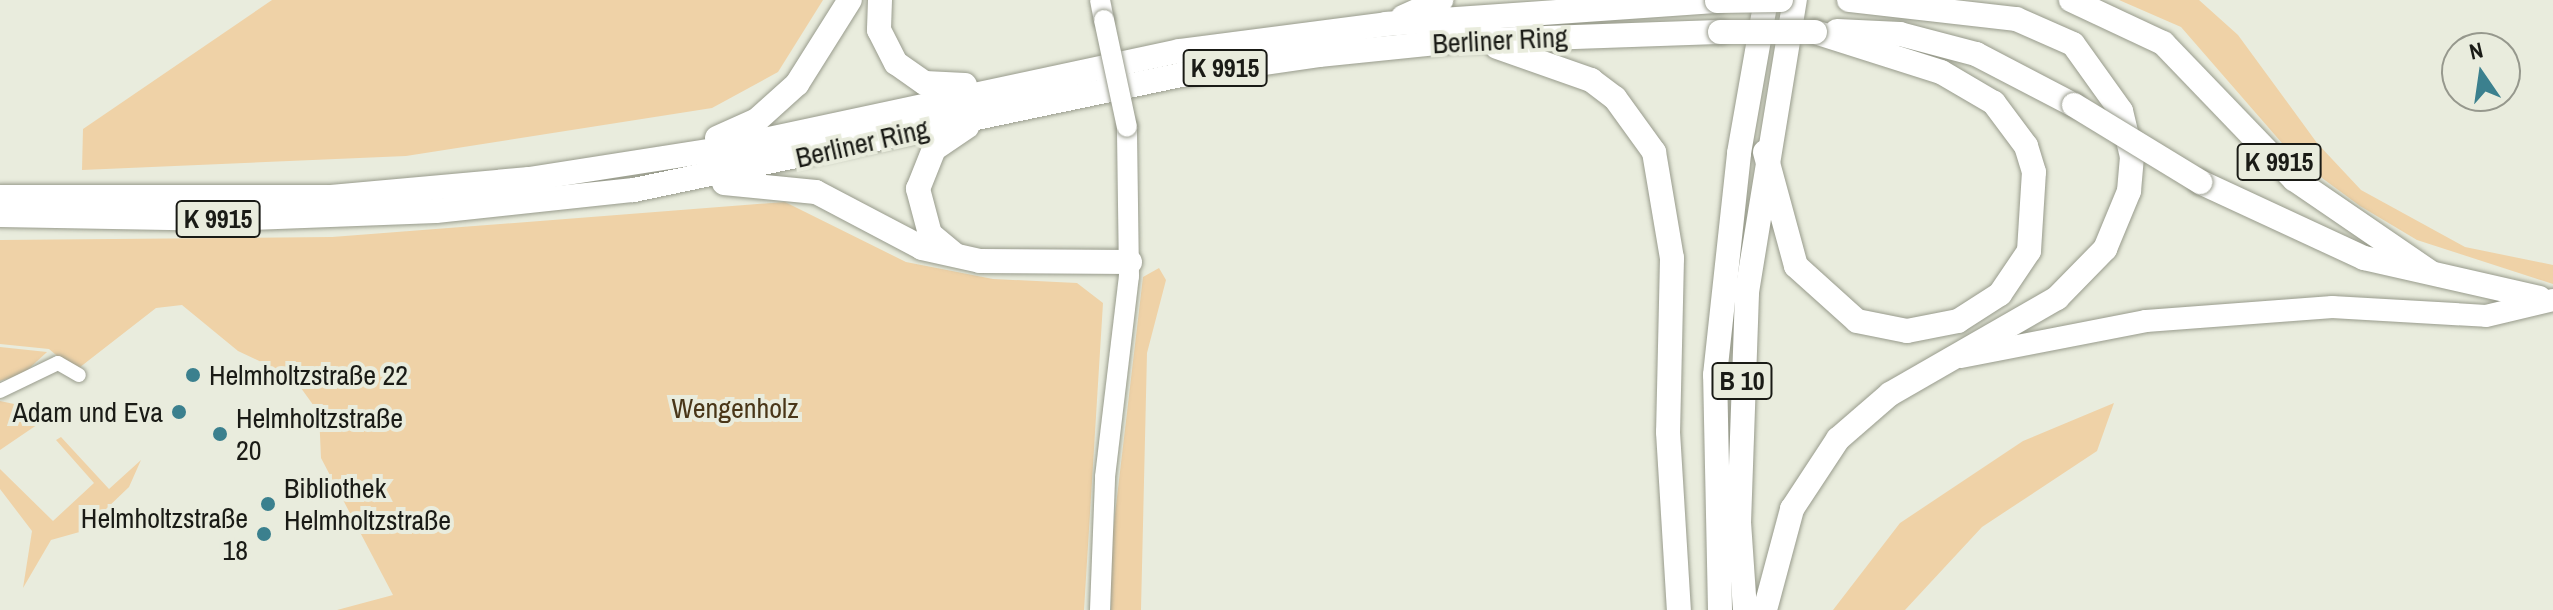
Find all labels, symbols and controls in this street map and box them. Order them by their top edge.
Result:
street label: Berliner Ring [1432,20,1568,60]
north arrow [2441,32,2521,112]
text: N [2466,34,2486,67]
road number: K 9915 [1181,46,1269,90]
street label: Berliner Ring [792,111,932,175]
road number: K 9915 [2235,140,2323,184]
road number: K 9915 [174,197,262,241]
place label: Helmholtzstraße 22 [209,358,408,392]
road number: B 10 [1710,359,1774,403]
marker: Helmholtzstraße 22 [184,366,202,384]
park label: Wengenholz [671,391,799,425]
place label: Adam und Eva [12,395,163,429]
place label: Helmholtzstraße 20 [236,401,403,467]
marker: Adam und Eva [170,403,188,421]
marker: Helmholtzstraße 20 [211,425,229,443]
place label: Bibliothek Helmholtzstraße [284,471,451,537]
marker: Bibliothek Helmholtzstraße [259,495,277,513]
place label: Helmholtzstraße 18 [81,501,248,567]
marker: Helmholtzstraße 18 [255,525,273,543]

